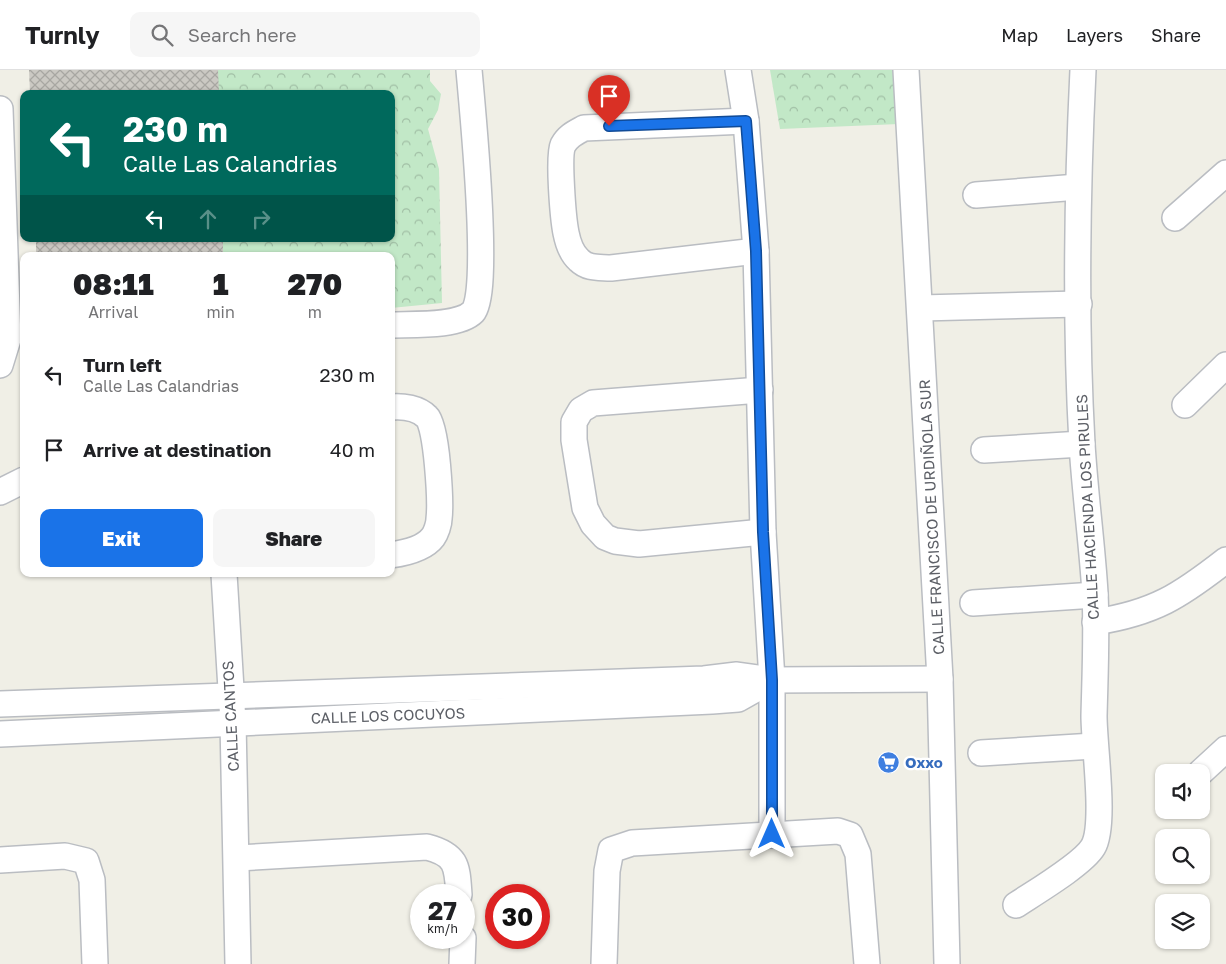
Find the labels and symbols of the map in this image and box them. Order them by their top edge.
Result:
pin [588,75,630,126]
street label: CALLE FRANCISCO DE URDIÑOLA SUR [915,379,947,655]
street label: CALLE HACIENDA LOS PIRULES [1072,394,1102,620]
street label: CALLE CANTOS [218,660,242,772]
street label: CALLE LOS COCUYOS [310,703,466,727]
supermarket icon: Oxxo [877,751,901,775]
place label: Oxxo [905,753,943,771]
position arrow [745,807,797,859]
speed limit sign: 30 [485,884,550,949]

